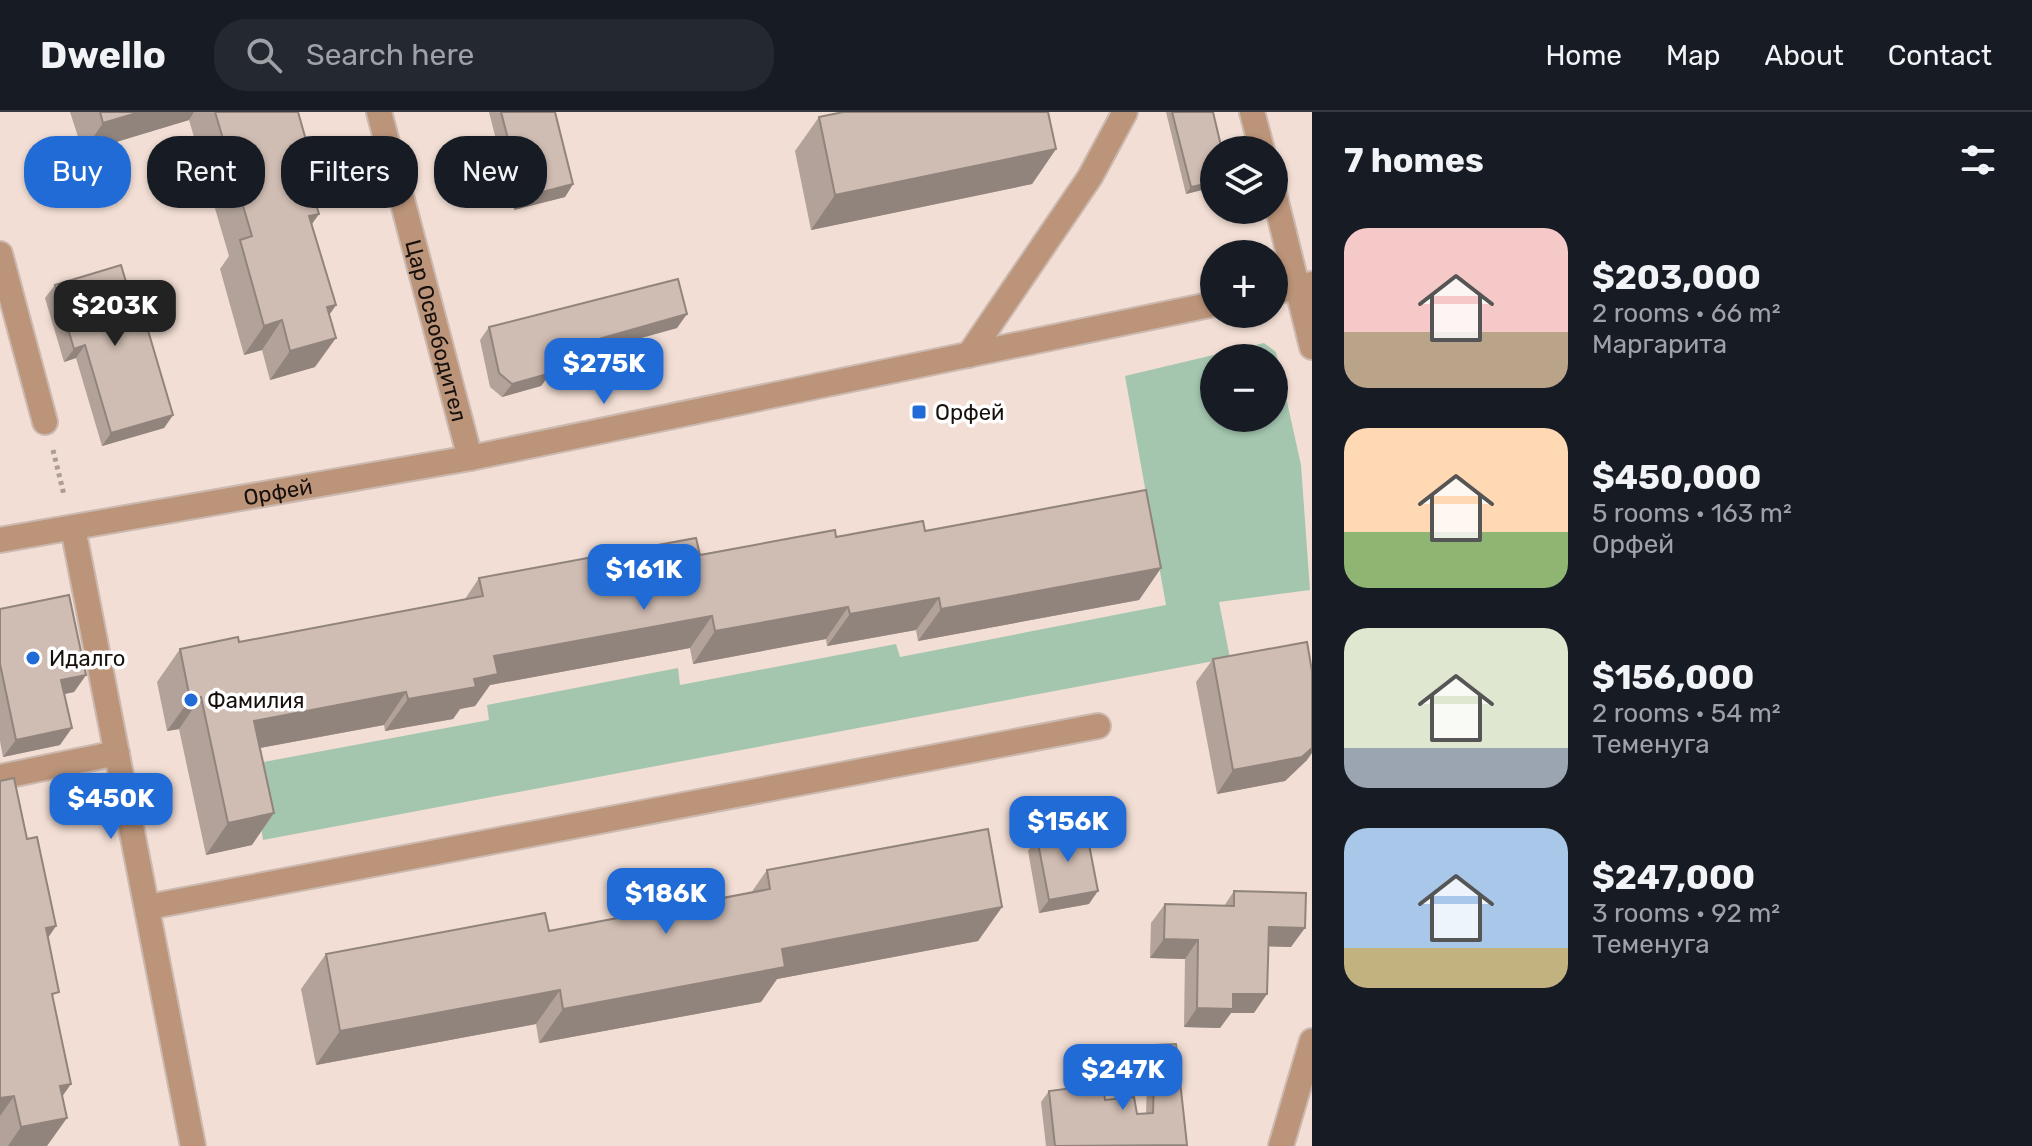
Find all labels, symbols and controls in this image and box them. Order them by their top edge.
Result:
search box [214,19,774,91]
text: Dwello [40,32,166,78]
icon: search [242,33,286,77]
text: Search here [306,37,474,73]
text: Home [1545,39,1622,72]
text: Map [1666,39,1720,72]
text: About [1764,39,1844,72]
text: Contact [1888,39,1992,72]
chip: Buy [24,136,131,208]
chip: Rent [147,136,265,208]
chip: Filters [281,136,418,208]
chip: New [434,136,547,208]
map controls [1200,136,1288,432]
button: layers [1200,136,1288,224]
icon: filters [1956,138,2000,182]
text: 7 homes [1344,140,1484,181]
street label: Цар Освободител [399,237,473,425]
button: + [1200,240,1288,328]
text: $203,000 [1592,257,1761,298]
icon: home [1408,260,1504,356]
pin: $203K [59,280,171,348]
text: $203K [72,290,158,321]
text: 2 rooms · 66 m² [1592,298,1781,329]
text: Маргарита [1592,329,1727,360]
pin: $275K [548,338,660,406]
button: − [1200,344,1288,432]
text: $275K [562,348,646,379]
place label: Орфей [935,399,1005,426]
marker: Орфей [910,403,928,421]
text: $450,000 [1592,457,1761,498]
icon: home [1408,460,1504,556]
street label: Орфей [241,473,314,511]
text: 5 rooms · 163 m² [1592,498,1792,529]
text: Орфей [1592,529,1674,560]
pin: $161K [588,544,700,612]
text: $161K [606,554,682,585]
place label: Идалго [49,645,125,672]
marker: Идалго [24,649,42,667]
text: $156,000 [1592,657,1754,698]
icon: home [1408,660,1504,756]
place label: Фамилия [207,687,305,714]
marker: Фамилия [182,691,200,709]
text: 2 rooms · 54 m² [1592,698,1781,729]
text: Теменуга [1592,729,1710,760]
pin: $450K [55,773,167,841]
text: $450K [68,783,154,814]
pin: $156K [1012,796,1124,864]
text: $156K [1027,806,1109,837]
text: $247,000 [1592,857,1755,898]
icon: home [1408,860,1504,956]
pin: $186K [610,868,722,936]
text: $186K [625,878,707,909]
text: 3 rooms · 92 m² [1592,898,1780,929]
text: Теменуга [1592,929,1710,960]
pin: $247K [1067,1044,1179,1112]
text: $247K [1081,1054,1165,1085]

